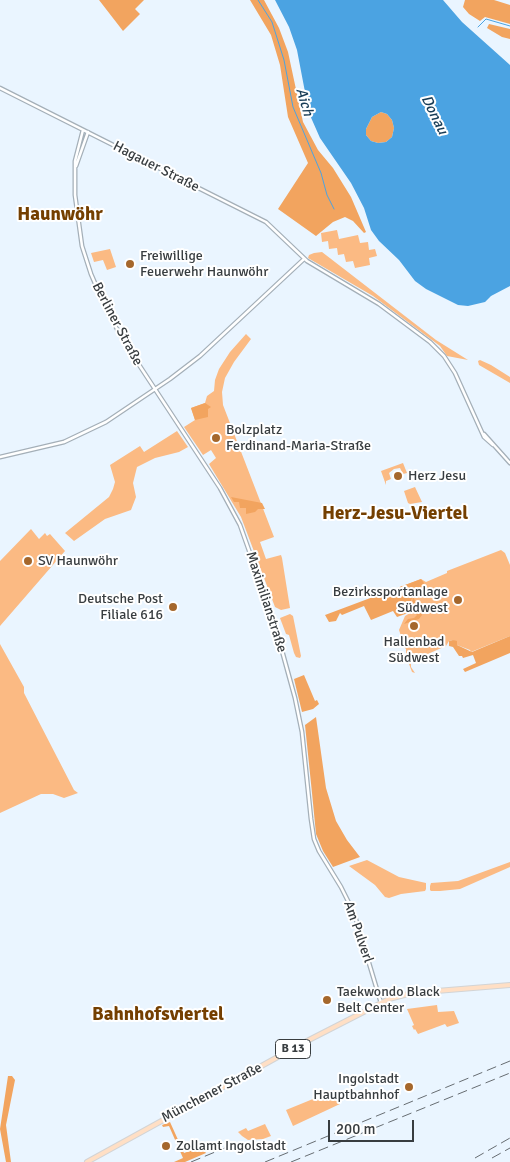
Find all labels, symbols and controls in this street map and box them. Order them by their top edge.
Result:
water label: Aich [291,86,317,118]
water label: Donau [417,92,451,138]
street label: Hagauer Straße [110,138,202,196]
district label: Haunwöhr [17,204,103,226]
place label: Freiwillige Feuerwehr Haunwöhr [140,248,268,280]
marker: Freiwillige Feuerwehr Haunwöhr [124,258,136,270]
street label: Berliner Straße [88,279,146,369]
place label: Bolzplatz Ferdinand-Maria-Straße [226,422,371,454]
marker: Bolzplatz Ferdinand-Maria-Straße [210,432,222,444]
place label: Herz Jesu [408,468,466,484]
marker: Herz Jesu [392,470,404,482]
district label: Herz-Jesu-Viertel [322,503,468,525]
street label: Maximilianstraße [242,549,290,655]
place label: SV Haunwöhr [38,553,118,569]
marker: SV Haunwöhr [22,555,34,567]
place label: Bezirkssportanlage Südwest [333,584,448,616]
place label: Deutsche Post Filiale 616 [78,591,163,624]
marker: Bezirkssportanlage Südwest [452,594,464,606]
marker: Deutsche Post Filiale 616 [167,601,179,613]
marker: Hallenbad Südwest [408,620,420,632]
place label: Hallenbad Südwest [384,634,444,666]
street label: Am Pulverl [340,899,376,965]
place label: Taekwondo Black Belt Center [337,984,440,1016]
marker: Taekwondo Black Belt Center [321,994,333,1006]
district label: Bahnhofsviertel [92,1004,224,1026]
road number: B 13 [276,1040,310,1058]
street label: Münchener Straße [159,1059,265,1127]
place label: Ingolstadt Hauptbahnhof [313,1071,399,1104]
marker: Ingolstadt Hauptbahnhof [403,1081,415,1093]
scale bar [330,1110,416,1142]
text: 200 m [336,1120,376,1138]
place label: Zollamt Ingolstadt [176,1138,286,1154]
marker: Zollamt Ingolstadt [160,1140,172,1152]

